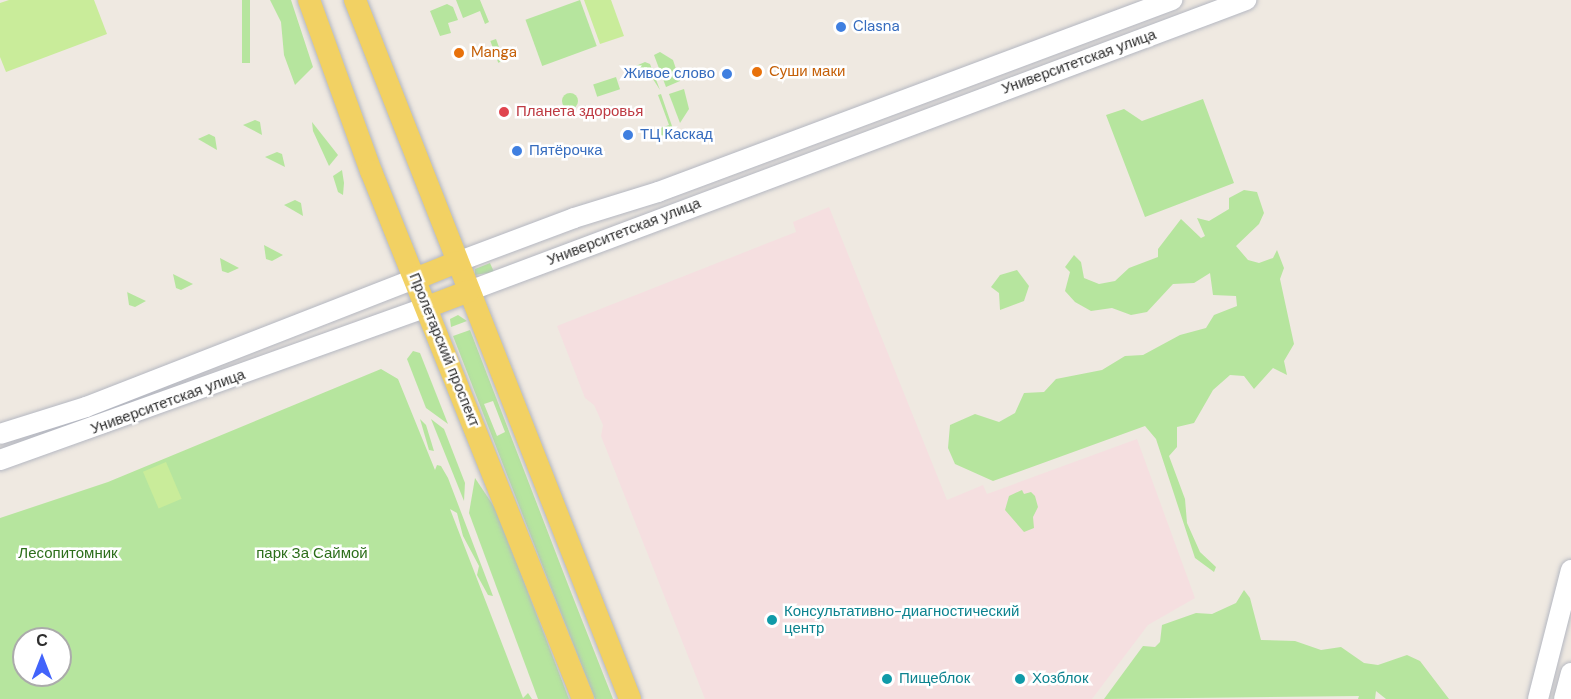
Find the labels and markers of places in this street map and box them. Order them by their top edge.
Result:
place label: Clasna [853,18,900,36]
marker: Clasna [834,20,848,34]
place label: Manga [471,44,517,62]
marker: Manga [452,46,466,60]
place label: Суши маки [769,63,845,81]
place label: Живое слово [623,65,715,83]
marker: Суши маки [750,65,764,79]
marker: Живое слово [720,67,734,81]
place label: Планета здоровья [516,103,643,121]
marker: Планета здоровья [497,105,511,119]
place label: ТЦ Каскад [640,126,713,144]
marker: ТЦ Каскад [621,128,635,142]
place label: Пятёрочка [529,142,603,160]
marker: Пятёрочка [510,144,524,158]
place label: Консультативно-диагностический центр [784,602,1019,637]
marker: Консультативно-диагностический центр [765,613,779,627]
place label: Пищеблок [899,670,970,688]
place label: Хозблок [1032,670,1088,688]
marker: Пищеблок [880,672,894,686]
marker: Хозблок [1013,672,1027,686]

